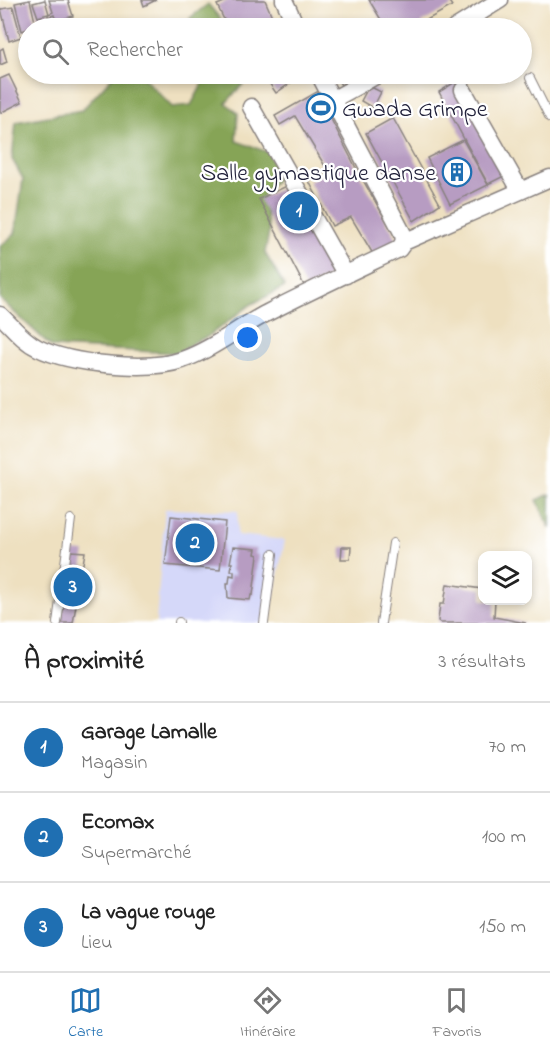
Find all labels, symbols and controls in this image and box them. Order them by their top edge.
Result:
search box [18,18,532,84]
icon: search [39,35,72,68]
text: Rechercher [87,35,183,67]
sports icon: Gwada Grimpe [305,92,337,124]
place label: Gwada Grimpe [342,93,488,128]
building icon: Salle gymastique danse [441,156,473,188]
place label: Salle gymastique danse [201,157,436,193]
pin: 1 [280,188,318,234]
your location [233,323,262,352]
pin: 2 [176,520,214,566]
map controls [478,551,532,605]
button: layers [478,551,532,605]
pin: 3 [54,564,92,610]
text: À proximité [24,643,144,681]
text: 3 résultats [438,648,526,677]
text: Garage Lamalle [81,717,217,749]
text: 1 [40,733,47,762]
text: 70 m [489,733,526,762]
text: Magasin [81,749,147,778]
text: Ecomax [81,807,154,839]
text: 2 [39,823,48,852]
text: 100 m [482,823,526,852]
text: Supermarché [81,839,191,868]
text: La vague rouge [81,897,215,929]
text: 3 [39,913,48,942]
text: 150 m [479,913,526,942]
text: Lieu [81,929,112,958]
tab: Carte [68,984,103,1044]
tab: Itinéraire [240,984,296,1044]
tab: Favoris [432,984,482,1044]

